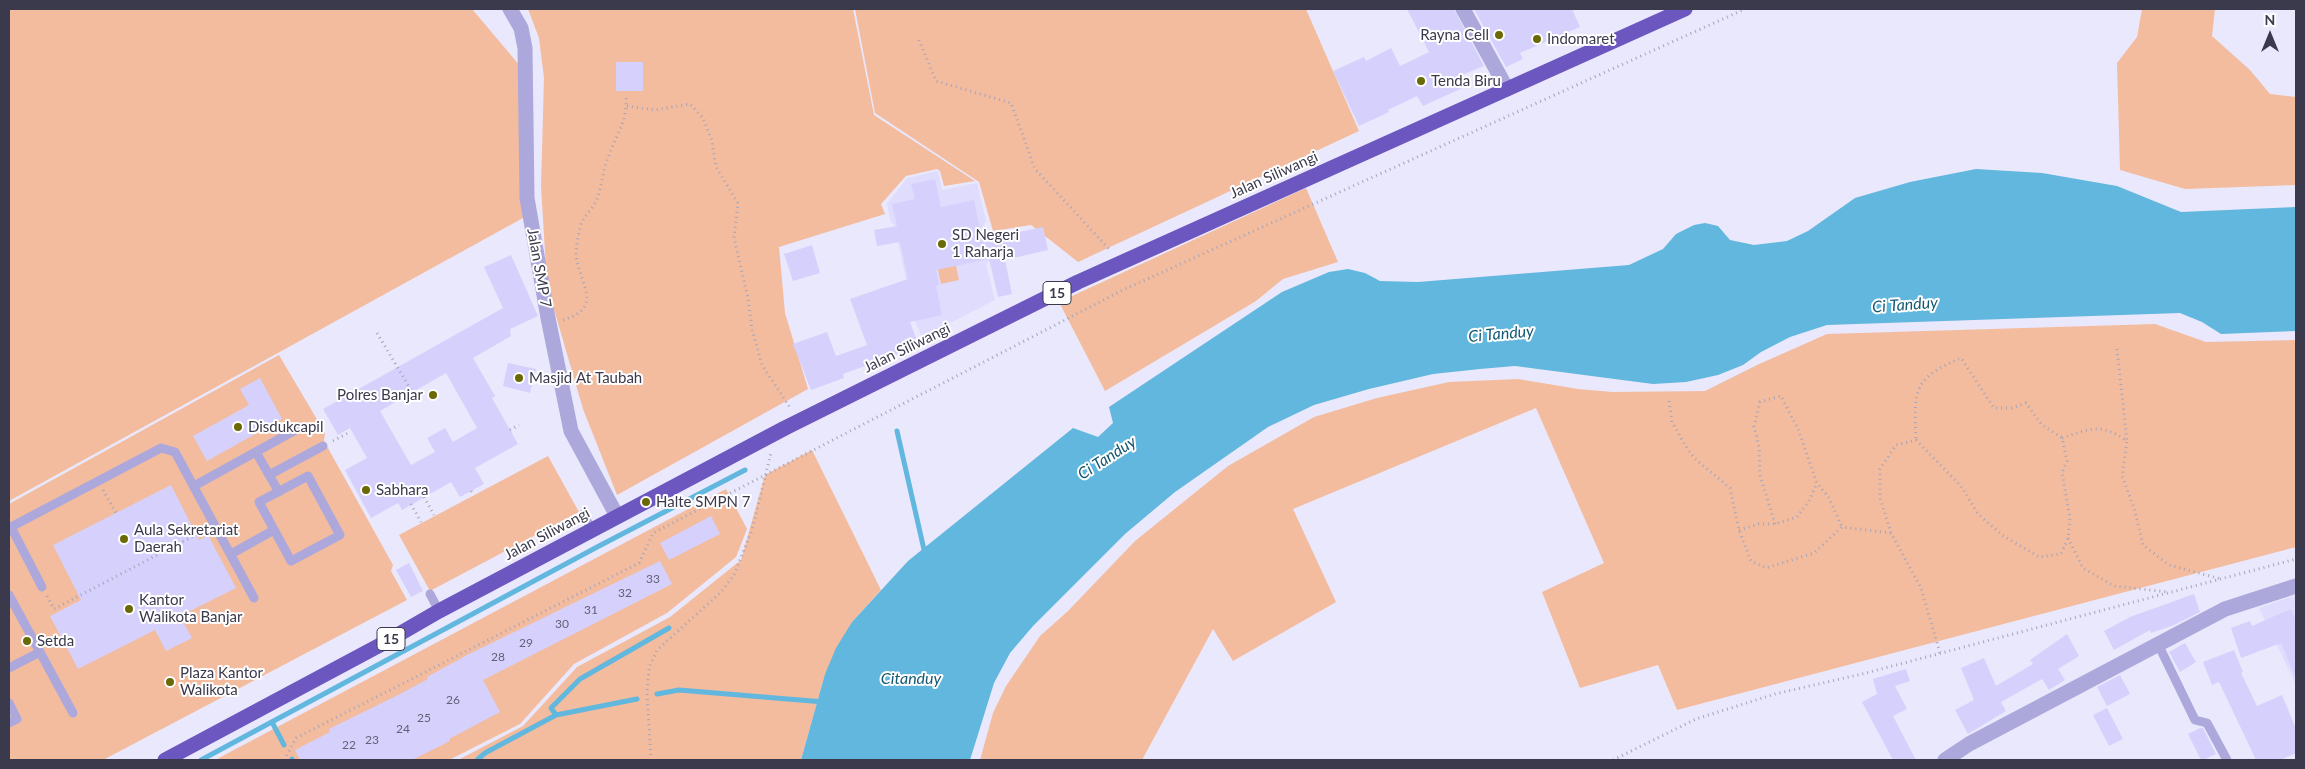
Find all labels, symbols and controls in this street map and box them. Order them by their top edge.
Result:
north arrow [2245,10,2295,60]
text: N [2265,11,2275,28]
place label: Rayna Cell [1420,26,1489,44]
marker: Rayna Cell [1493,29,1505,41]
place label: Indomaret [1547,30,1615,48]
marker: Indomaret [1531,33,1543,45]
place label: Tenda Biru [1431,72,1501,90]
marker: Tenda Biru [1415,75,1427,87]
street label: Jalan Siliwangi [1227,148,1321,202]
place label: SD Negeri 1 Raharja [952,226,1019,261]
street label: Jalan SMP 7 [523,227,555,309]
marker: SD Negeri 1 Raharja [936,238,948,250]
road number: 15 [1043,282,1071,304]
water label: Ci Tanduy [1872,293,1938,317]
street label: Jalan Siliwangi [861,319,953,377]
water label: Ci Tanduy [1467,322,1535,346]
place label: Masjid At Taubah [529,369,642,387]
marker: Masjid At Taubah [513,372,525,384]
place label: Polres Banjar [337,386,423,404]
marker: Polres Banjar [427,389,439,401]
place label: Disdukcapil [248,418,323,436]
marker: Disdukcapil [232,421,244,433]
water label: Ci Tanduy [1074,432,1140,484]
place label: Sabhara [376,481,429,499]
marker: Sabhara [360,484,372,496]
place label: Halte SMPN 7 [656,493,750,511]
marker: Halte SMPN 7 [640,496,652,508]
street label: Jalan Siliwangi [501,504,593,564]
place label: Aula Sekretariat Daerah [134,521,238,556]
marker: Aula Sekretariat Daerah [118,533,130,545]
house number: 33 [646,572,660,586]
house number: 32 [618,586,632,600]
place label: Kantor Walikota Banjar [139,591,242,626]
marker: Kantor Walikota Banjar [123,603,135,615]
house number: 31 [584,603,598,617]
house number: 30 [555,617,569,631]
road number: 15 [377,628,405,650]
place label: Setda [37,632,74,650]
marker: Setda [21,635,33,647]
house number: 29 [519,636,533,650]
house number: 28 [491,650,505,664]
place label: Plaza Kantor Walikota [180,664,263,699]
water label: Citanduy [881,669,941,689]
marker: Plaza Kantor Walikota [164,676,176,688]
house number: 26 [446,693,460,707]
house number: 25 [417,711,431,725]
house number: 24 [396,722,410,736]
house number: 23 [365,733,379,747]
house number: 22 [342,738,356,752]

